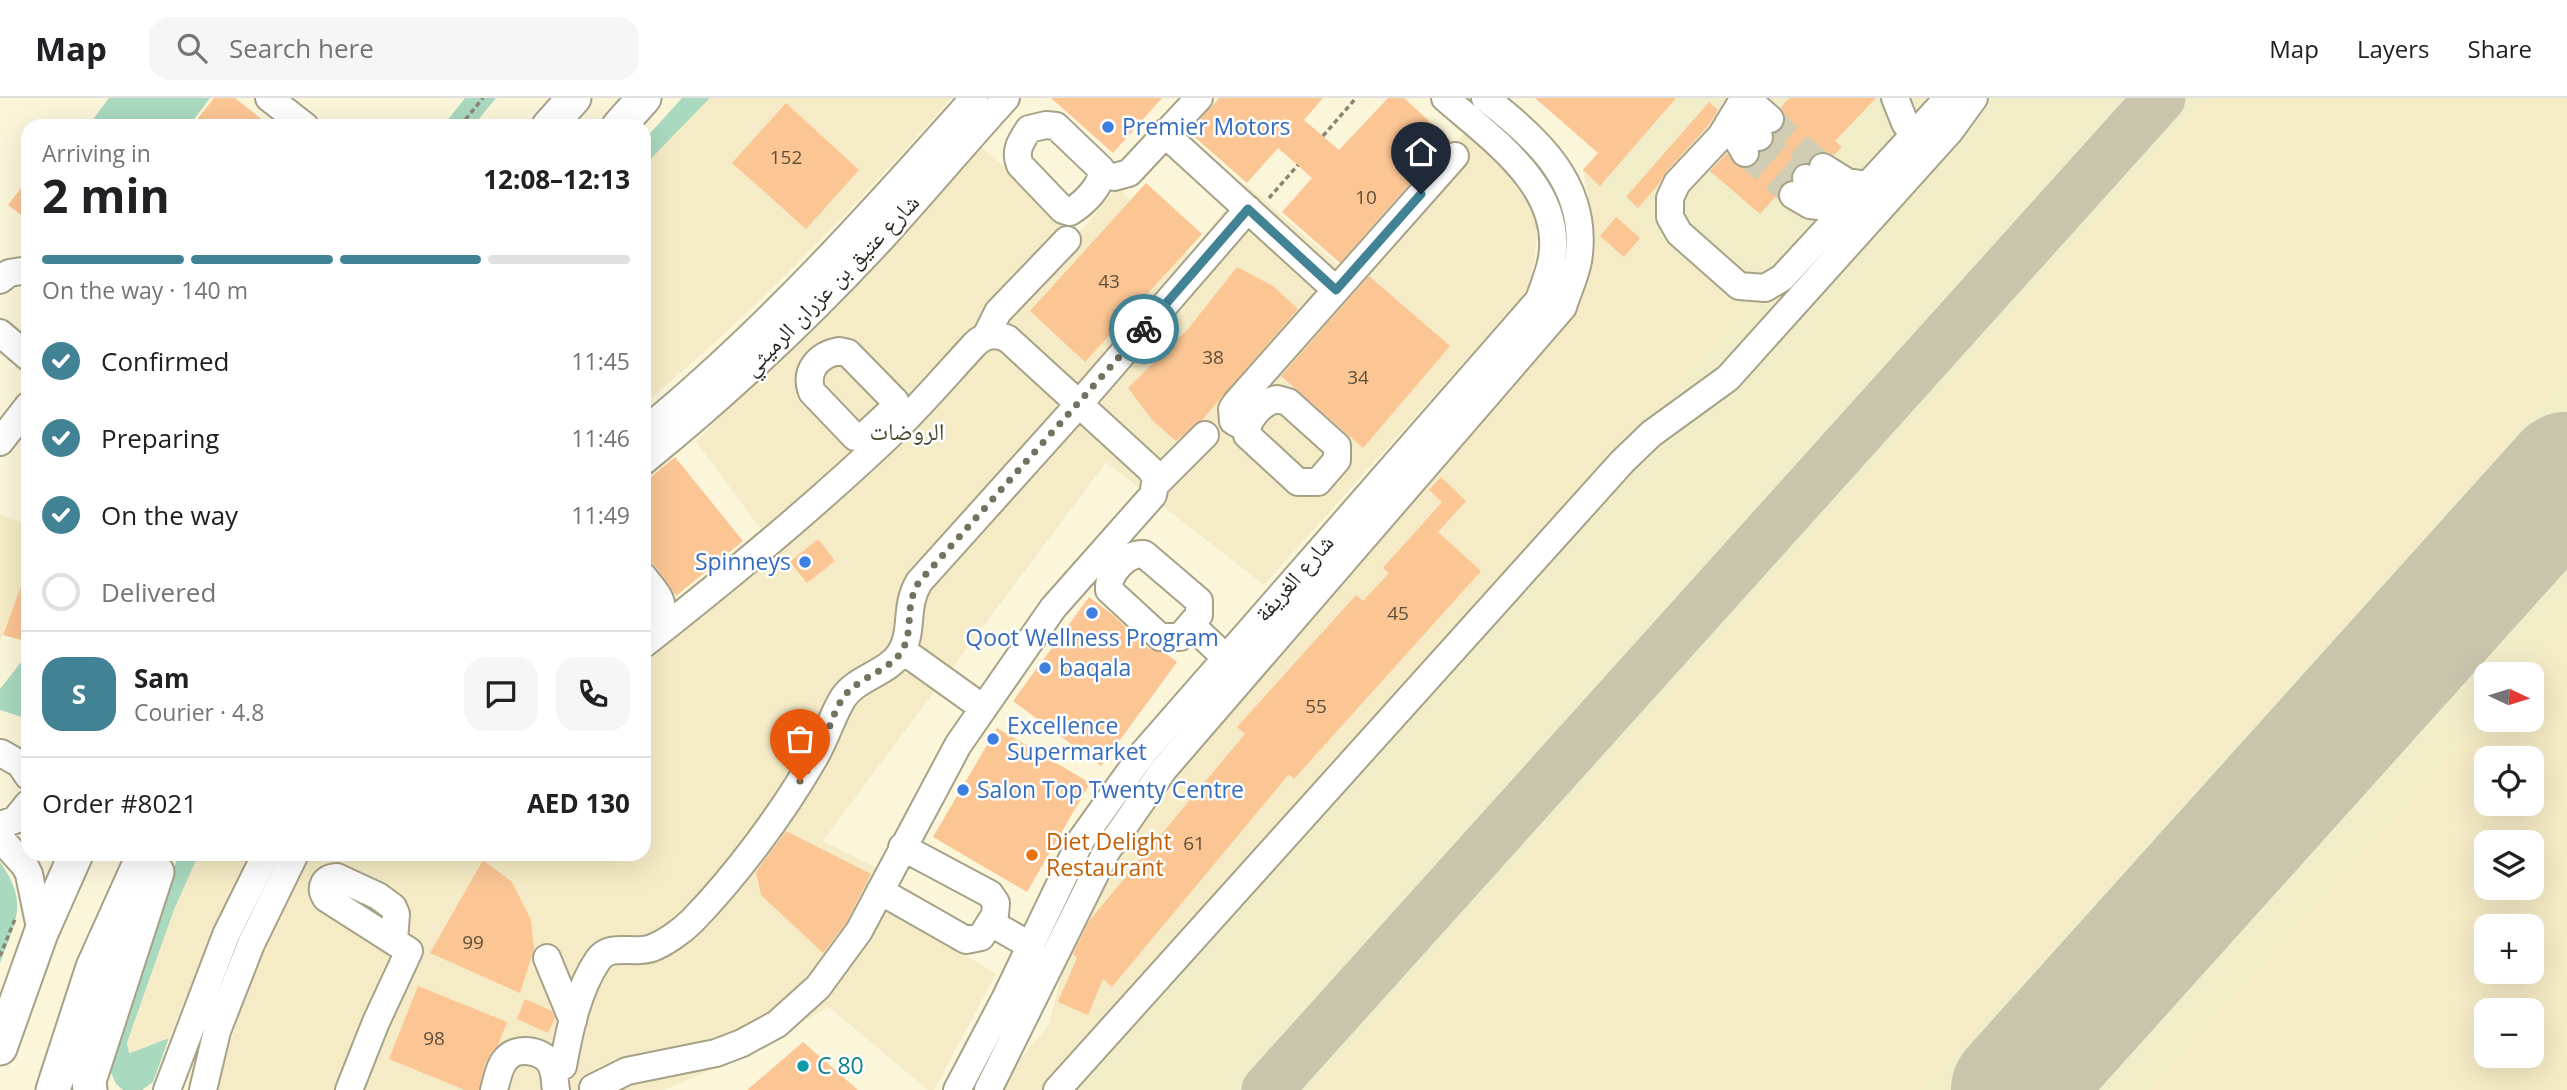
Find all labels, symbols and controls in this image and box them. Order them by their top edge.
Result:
search box [149,17,639,80]
text: Map [35,26,107,71]
icon: search [173,29,211,67]
text: Search here [229,30,374,66]
text: Map [2269,32,2319,65]
text: Layers [2357,32,2430,65]
text: Share [2468,32,2532,65]
place label: Premier Motors [1122,110,1290,142]
marker: Premier Motors [1100,119,1116,135]
pin [1391,122,1451,194]
icon: home [1402,133,1440,171]
text: Arriving in [42,137,151,169]
house number: 152 [770,144,802,170]
text: 12:08–12:13 [483,161,630,197]
text: 2 min [42,164,170,226]
house number: 10 [1355,184,1377,210]
street label: شارع عتيق بن عزران الرميثي [735,186,928,385]
house number: 43 [1098,268,1120,294]
text: On the way · 140 m [42,274,248,306]
courier [1109,294,1179,364]
icon: bike [1125,310,1163,348]
icon: check [42,342,80,380]
text: Confirmed [101,343,229,379]
house number: 38 [1202,344,1224,370]
text: 11:45 [571,345,630,377]
house number: 34 [1347,364,1369,390]
district label: الروضات [869,414,945,447]
icon: check [42,419,80,457]
text: Preparing [101,420,219,456]
text: 11:46 [571,422,630,454]
icon: check [42,496,80,534]
text: On the way [101,497,238,533]
text: 11:49 [571,499,630,531]
street label: شارع الغريفة [1246,527,1340,628]
place label: Spinneys [695,545,791,577]
marker: Spinneys [797,554,813,570]
text: Delivered [101,574,216,610]
house number: 45 [1387,600,1409,626]
marker: Qoot Wellness Program [1084,605,1100,621]
place label: Qoot Wellness Program [965,621,1219,653]
place label: baqala [1059,651,1131,683]
button: chat [464,657,538,731]
button: phone [556,657,630,731]
text: Sam [134,660,190,696]
marker: baqala [1037,660,1053,676]
north arrow [2474,662,2544,732]
map controls [2474,662,2544,1068]
text: S [72,676,86,712]
house number: 55 [1305,693,1327,719]
text: Courier · 4.8 [134,696,264,728]
pin [770,709,830,781]
place label: Excellence Supermarket [1007,709,1147,767]
icon: bag [781,720,819,758]
marker: Excellence Supermarket [985,731,1001,747]
button: locate [2474,746,2544,816]
place label: Salon Top Twenty Centre [977,773,1244,805]
marker: Salon Top Twenty Centre [955,782,971,798]
text: Order #8021 [42,785,197,821]
text: AED 130 [527,785,630,821]
place label: Diet Delight Restaurant [1046,825,1172,883]
house number: 61 [1183,830,1205,856]
button: layers [2474,830,2544,900]
marker: Diet Delight Restaurant [1024,847,1040,863]
button: + [2474,914,2544,984]
house number: 99 [462,929,484,955]
button: − [2474,998,2544,1068]
house number: 98 [423,1025,445,1051]
place label: C 80 [817,1049,864,1081]
marker: C 80 [795,1058,811,1074]

